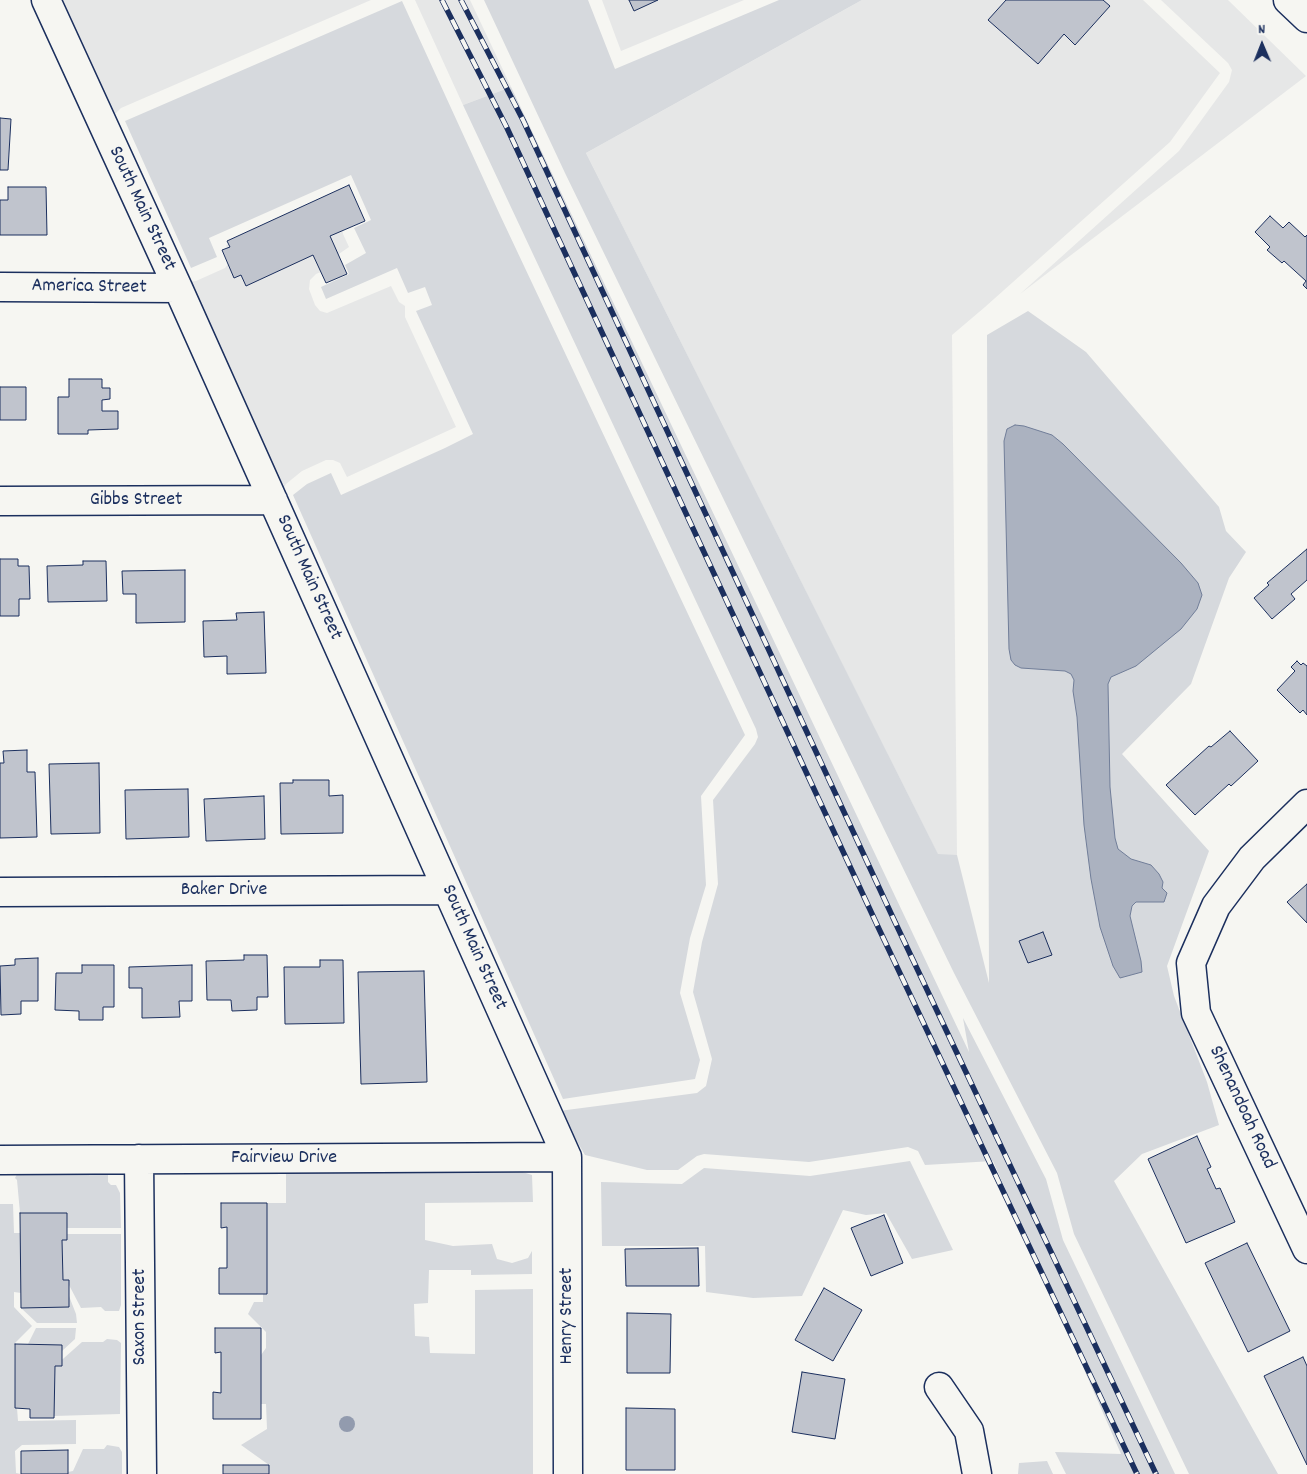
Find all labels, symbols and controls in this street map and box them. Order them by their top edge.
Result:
north arrow [1237,20,1287,70]
text: N [1258,20,1265,40]
street label: South Main Street [102,143,180,275]
street label: America Street [31,275,147,301]
street label: Gibbs Street [90,489,182,513]
street label: South Main Street [270,512,346,644]
street label: Baker Drive [181,879,267,903]
street label: South Main Street [435,882,511,1014]
street label: Shenandoah Road [1202,1042,1280,1174]
street label: Fairview Drive [231,1147,337,1171]
street label: Henry Street [556,1268,580,1364]
street label: Saxon Street [129,1269,153,1365]

